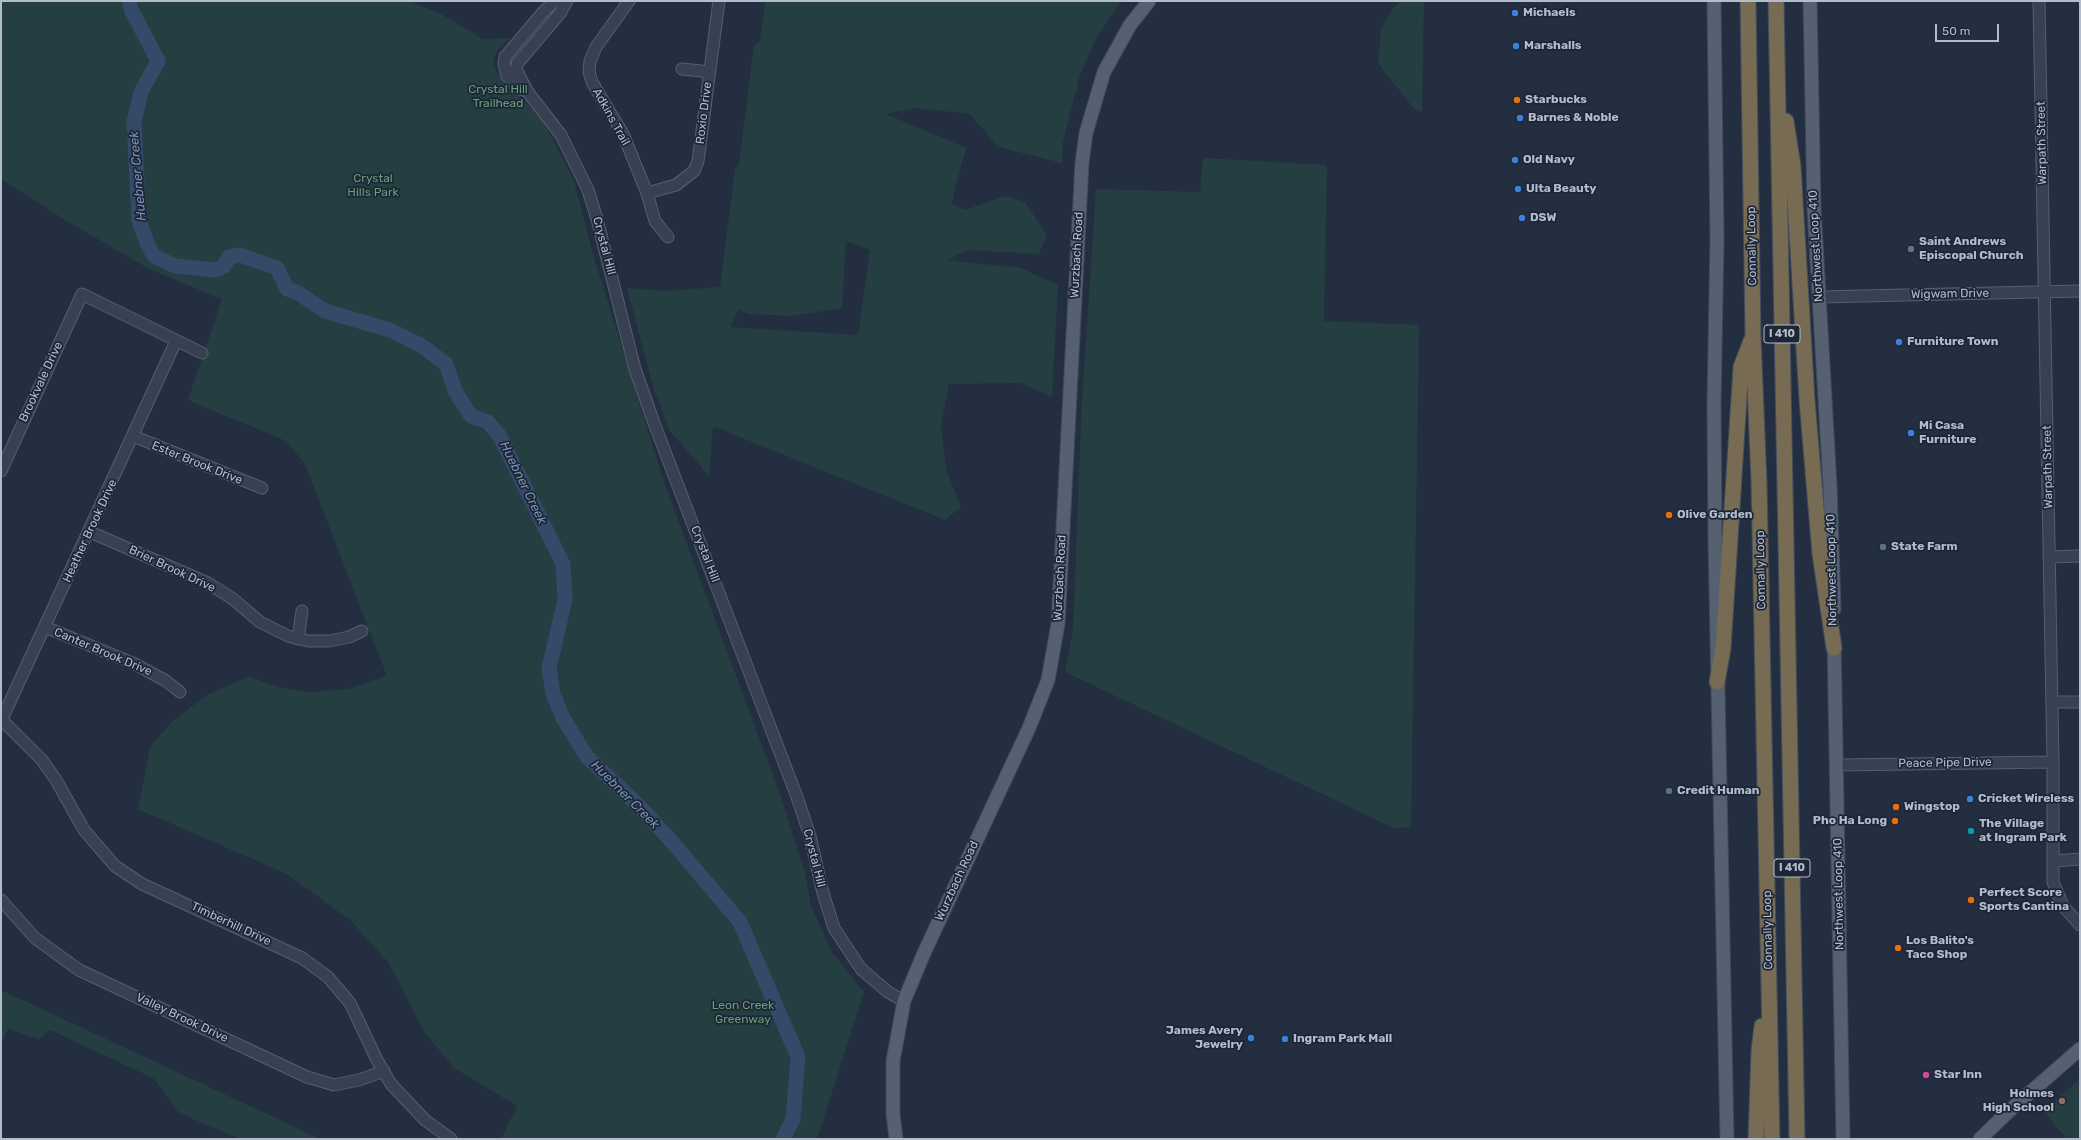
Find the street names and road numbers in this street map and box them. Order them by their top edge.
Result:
street label: Roxio Drive [693,81,715,145]
street label: Adkins Trail [589,86,633,148]
street label: Warpath Street [2034,101,2050,185]
street label: Northwest Loop 410 [1806,190,1826,302]
street label: Connally Loop [1744,206,1760,286]
street label: Wurzbach Road [1068,211,1086,299]
street label: Crystal Hill [589,215,619,277]
street label: Wigwam Drive [1911,286,1989,302]
road number: I 410 [1764,325,1800,343]
street label: Brookvale Drive [16,340,66,424]
street label: Warpath Street [2040,425,2056,509]
street label: Ester Brook Drive [150,438,244,488]
street label: Heather Brook Drive [60,477,120,585]
street label: Northwest Loop 410 [1824,514,1840,626]
street label: Crystal Hill [688,524,722,584]
street label: Connally Loop [1753,530,1769,610]
street label: Wurzbach Road [1051,534,1069,622]
street label: Brier Brook Drive [126,543,218,595]
street label: Canter Brook Drive [52,625,154,679]
street label: Peace Pipe Drive [1898,755,1992,771]
street label: Crystal Hill [800,827,828,889]
street label: Northwest Loop 410 [1831,838,1847,950]
street label: Wurzbach Road [932,839,982,923]
road number: I 410 [1774,859,1810,877]
street label: Connally Loop [1760,890,1776,970]
street label: Timberhill Drive [189,899,273,949]
street label: Valley Brook Drive [134,990,230,1046]

